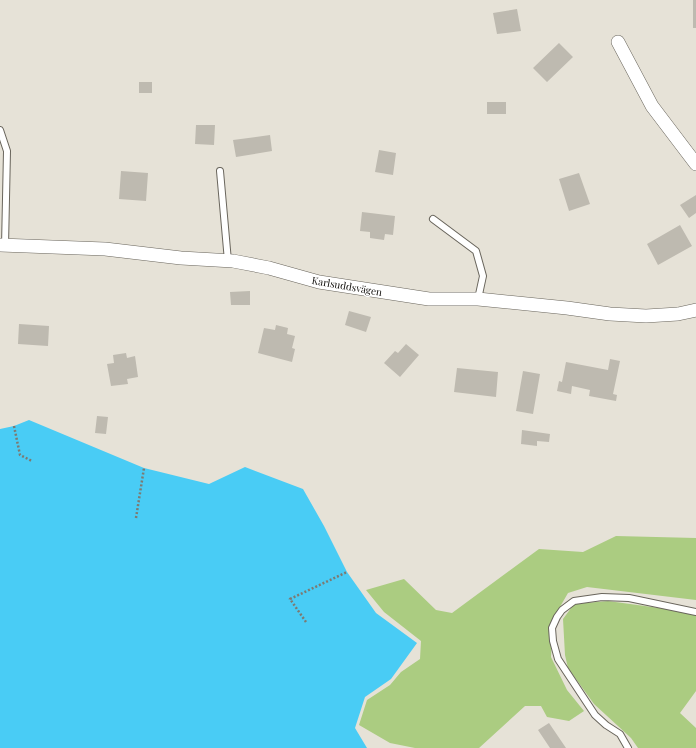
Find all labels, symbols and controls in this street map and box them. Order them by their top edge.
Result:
street label: Karlsuddsvägen [311,273,383,299]

